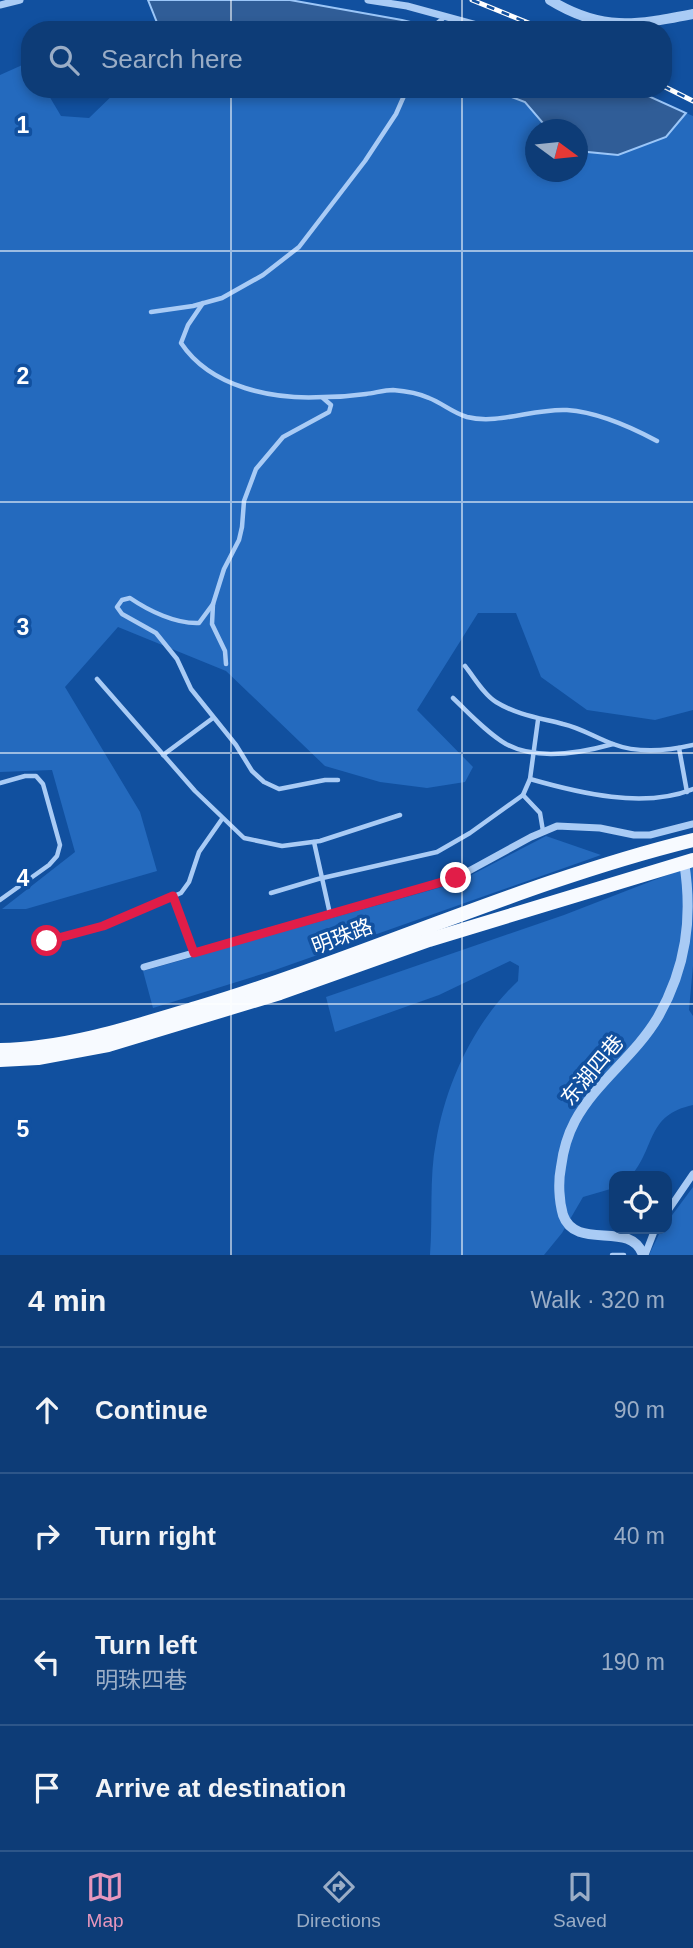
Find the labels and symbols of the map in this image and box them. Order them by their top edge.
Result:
text: 1 [17,112,30,138]
north arrow [525,119,588,182]
text: 2 [17,363,29,389]
text: 3 [17,614,29,640]
route end [440,862,471,893]
text: 4 [17,865,30,891]
street label: 明珠路 [308,914,376,958]
route start [31,925,62,956]
street label: 东湖四巷 [556,1030,628,1110]
text: 5 [17,1116,30,1142]

